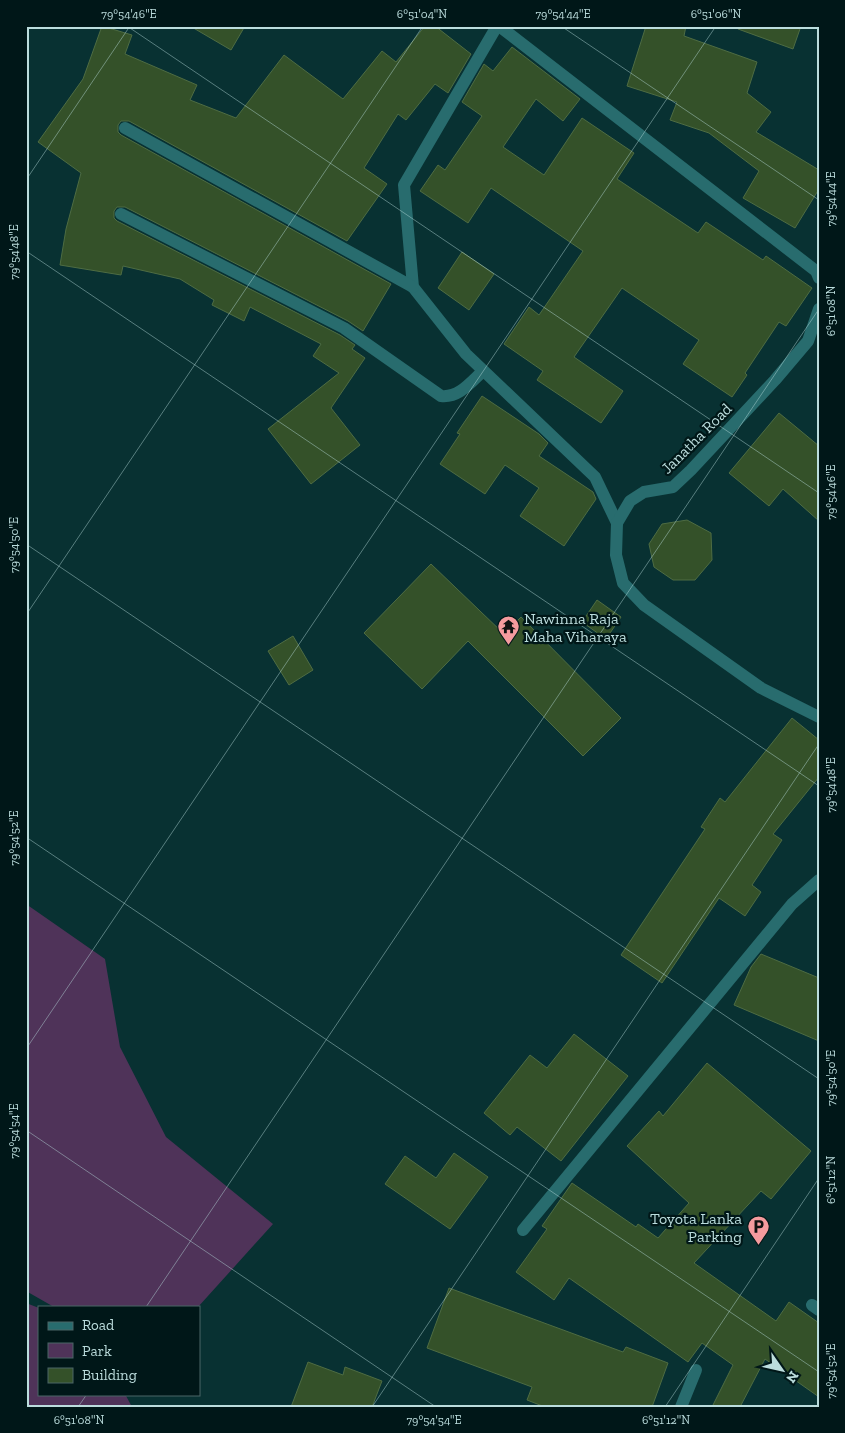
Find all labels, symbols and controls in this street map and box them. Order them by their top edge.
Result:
text: 79°54'46"E [101,7,157,21]
text: 6°51'04"N [397,7,447,21]
text: 79°54'44"E [535,7,591,21]
text: 6°51'06"N [691,7,741,21]
text: 79°54'44"E [824,171,838,227]
text: 79°54'48"E [7,224,21,280]
text: 6°51'08"N [824,286,838,336]
street label: Janatha Road [657,399,736,478]
text: 79°54'46"E [824,464,838,520]
text: 79°54'50"E [7,517,21,573]
place label: Nawinna Raja Maha Viharaya [524,609,627,646]
temple icon: Nawinna Raja Maha Viharaya [496,615,520,646]
text: 79°54'48"E [824,757,838,813]
text: 79°54'52"E [7,810,21,866]
text: 79°54'50"E [824,1050,838,1106]
text: 79°54'54"E [7,1103,21,1159]
text: 6°51'12"N [824,1156,838,1204]
place label: Toyota Lanka Parking [650,1209,742,1246]
parking icon: Toyota Lanka Parking [746,1215,770,1246]
legend [38,1306,200,1396]
text: Road [82,1316,115,1334]
text: Park [82,1342,112,1360]
text: 79°54'52"E [824,1343,838,1399]
north arrow [758,1346,808,1396]
text: Building [82,1366,137,1384]
text: N [782,1368,802,1386]
text: 6°51'08"N [54,1413,104,1427]
text: 79°54'54"E [406,1413,462,1427]
text: 6°51'12"N [642,1413,690,1427]

